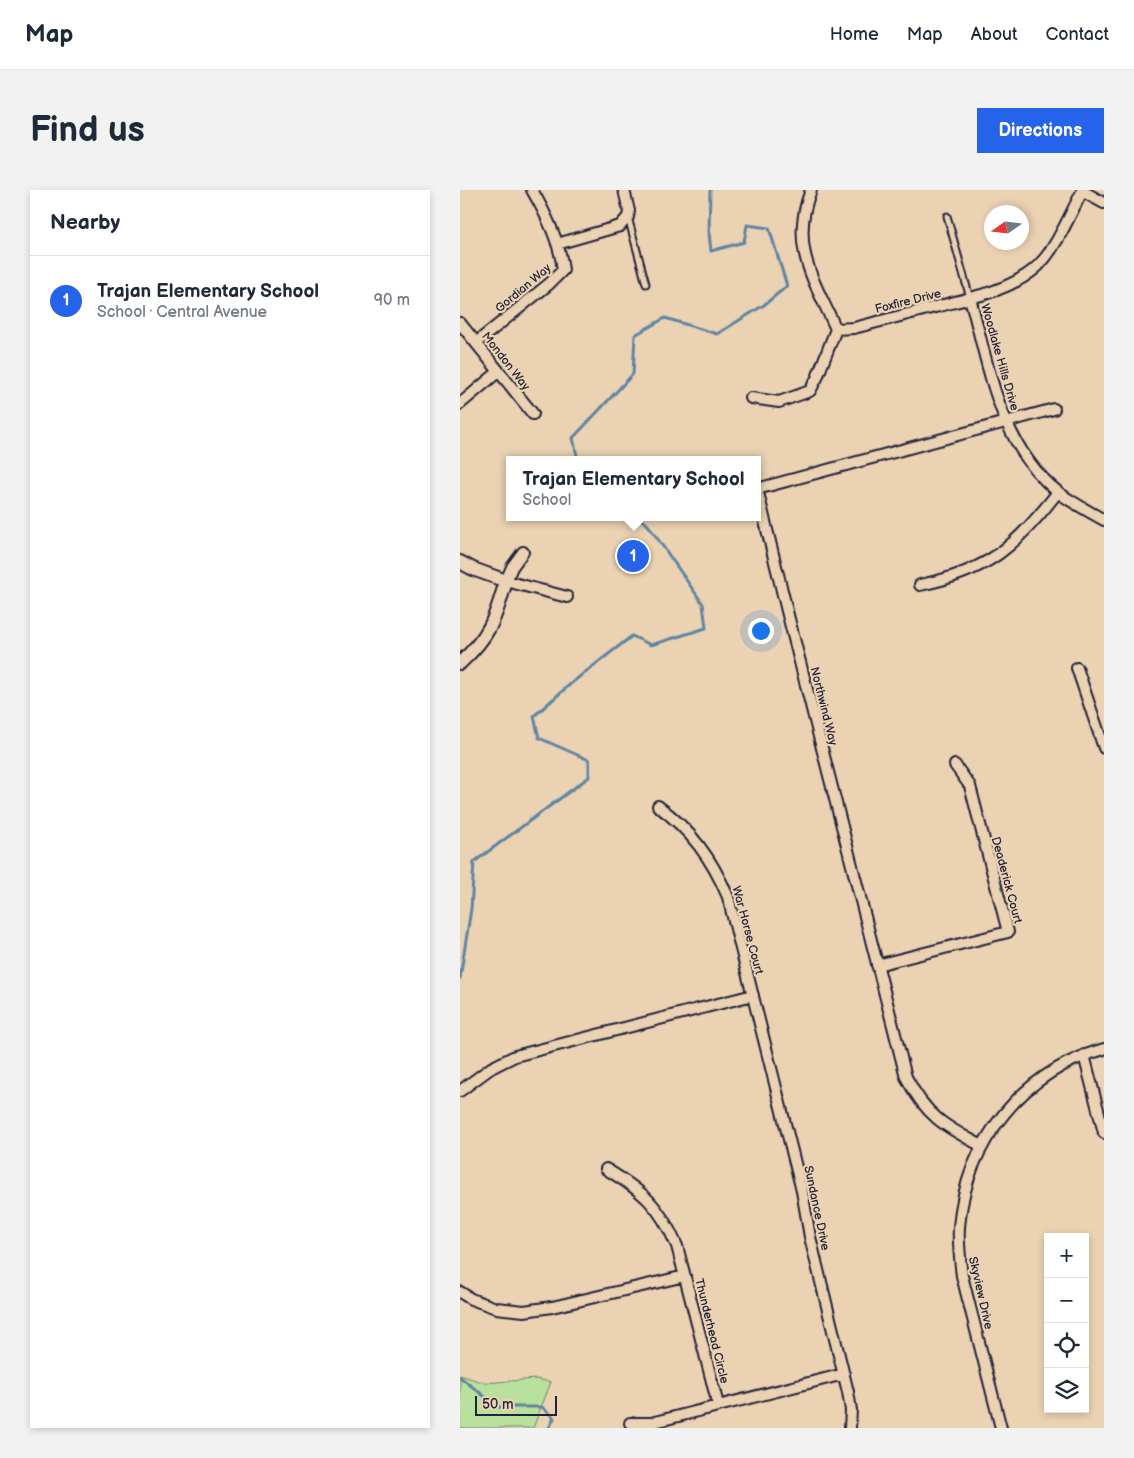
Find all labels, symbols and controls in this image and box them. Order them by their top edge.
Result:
text: Map [25,20,73,49]
text: Home [830,24,879,45]
text: Map [907,24,943,45]
text: About [971,24,1018,45]
text: Contact [1046,24,1109,45]
button: Directions [977,108,1104,153]
text: Find us [30,109,145,152]
north arrow [984,205,1029,250]
text: Nearby [50,210,120,235]
street label: Gordian Way [492,260,555,316]
text: Trajan Elementary School [97,280,319,303]
street label: Foxfire Drive [874,286,943,317]
text: 1 [63,291,69,310]
text: 90 m [374,291,410,310]
street label: Woodlake Hills Drive [977,302,1022,412]
text: School · Central Avenue [97,303,267,322]
street label: Mondon Way [478,329,533,394]
popup [506,456,761,521]
text: Trajan Elementary School [523,468,745,491]
text: School [523,491,571,510]
pin: 1 [617,537,649,575]
your location [748,618,774,644]
street label: Northwind Way [807,665,841,747]
street label: Deaderick Court [988,835,1025,925]
street label: War Horse Court [729,884,767,976]
street label: Sundance Drive [800,1164,833,1252]
map controls [1044,1233,1089,1413]
button: + [1044,1233,1089,1278]
street label: Skyview Drive [965,1255,996,1331]
street label: Thunderhead Circle [691,1277,732,1385]
button: − [1044,1278,1089,1323]
button: locate [1044,1323,1089,1368]
button: layers [1044,1368,1089,1413]
scale bar [475,1393,558,1416]
text: 50 m [482,1396,514,1413]

